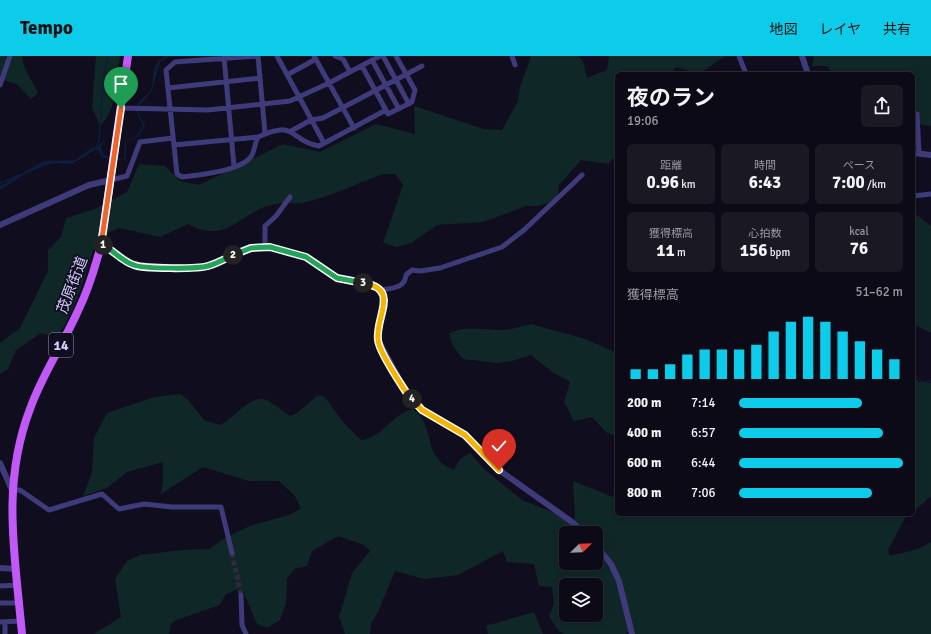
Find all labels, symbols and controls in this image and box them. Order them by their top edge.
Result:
text: Tempo [20,16,73,40]
text: 地図 [769,21,797,38]
text: レイヤ [819,21,861,38]
text: 共有 [883,21,911,38]
pin [104,67,138,108]
icon: arrive [110,73,132,95]
text: 夜のラン [627,84,715,111]
button: share [861,85,903,127]
text: 19:06 [627,113,659,129]
text: 距離 [660,159,682,172]
text: 時間 [754,159,776,172]
text: ペース [843,159,875,172]
text: 0.96 [646,172,679,193]
text: 6:43 [749,172,781,193]
text: 7:00 [832,172,865,193]
text: km [679,178,696,191]
text: /km [865,178,886,191]
text: kcal [849,225,869,238]
text: 獲得標高 [649,227,693,240]
text: 心拍数 [749,227,782,240]
pin: 1 [93,235,113,255]
text: 1 [100,238,106,251]
text: 76 [850,238,868,259]
text: 11 [656,240,675,261]
text: 156 [740,240,767,261]
pin: 2 [223,245,243,265]
text: m [675,246,686,259]
text: bpm [767,246,790,259]
text: 2 [230,248,236,261]
street label: 茂原街道 [53,254,91,316]
pin: 3 [353,273,373,293]
text: 3 [360,276,366,289]
text: 51–62 m [855,284,903,300]
text: 獲得標高 [627,287,679,303]
road number: 14 [49,333,73,357]
pin: 4 [402,389,422,409]
text: 4 [409,392,415,405]
text: 200 m [627,395,661,411]
text: 7:14 [691,395,716,411]
text: 400 m [627,425,661,441]
text: 6:57 [691,425,716,441]
pin [482,429,516,470]
icon: check [488,435,510,457]
text: 600 m [627,455,661,471]
text: 6:44 [691,455,716,471]
text: 800 m [627,485,661,501]
text: 7:06 [691,485,716,501]
north arrow [559,526,603,570]
map controls [559,526,603,622]
button: layers [559,578,603,622]

